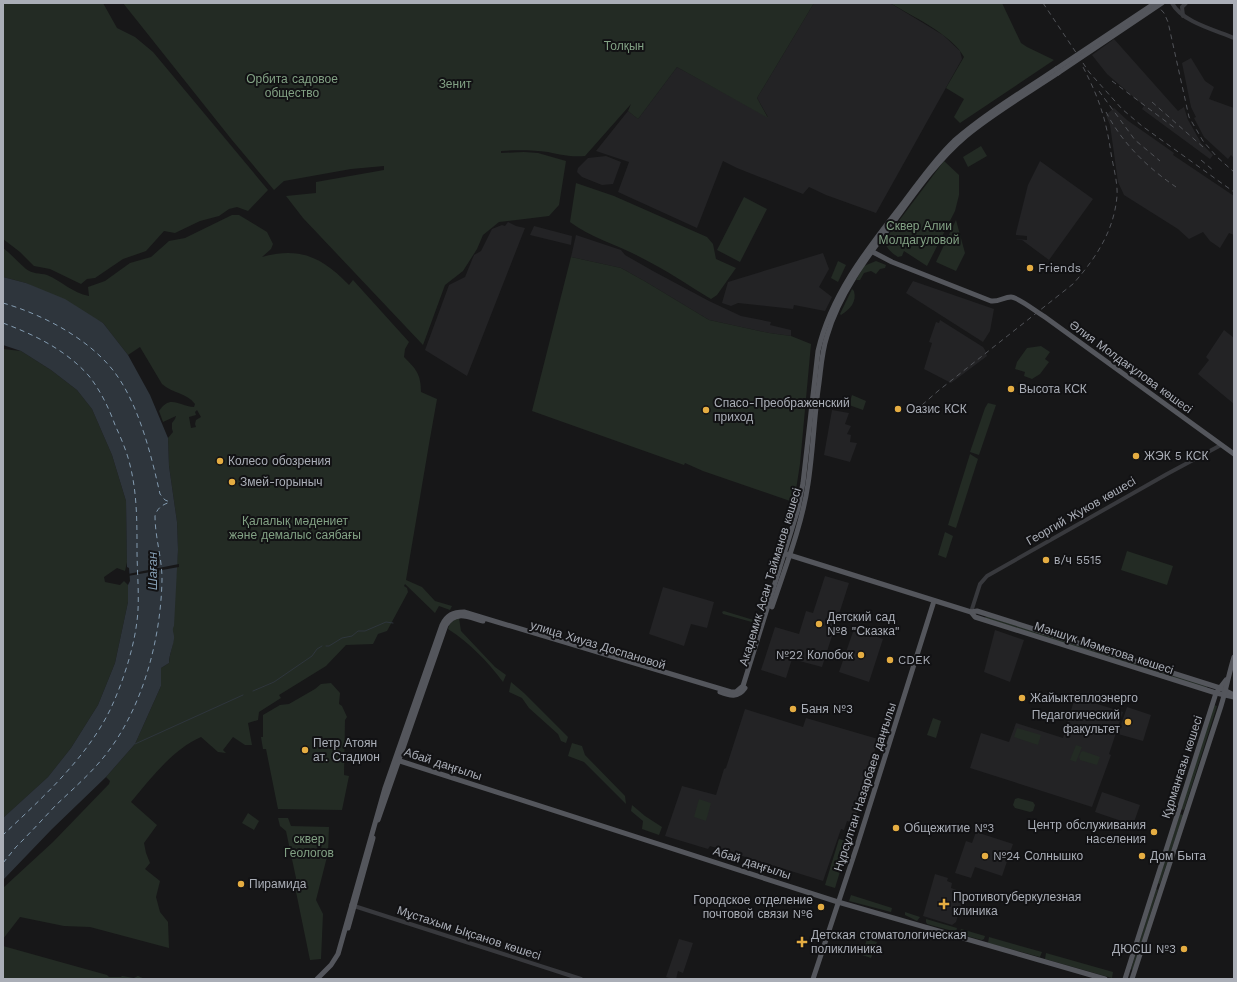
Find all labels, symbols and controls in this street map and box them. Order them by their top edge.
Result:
park label: Толқын [604,39,644,53]
park label: Орбита садовое общество [246,72,338,100]
park label: Зенит [439,77,472,91]
park label: Сквер Алии Молдагуловой [879,219,959,247]
place label: Friends [1038,261,1081,275]
marker: Friends [1025,263,1035,273]
street label: Әлия Молдағұлова көшесі [1067,318,1195,416]
place label: Высота КСК [1019,382,1087,396]
marker: Высота КСК [1006,384,1016,394]
place label: Спасо-Преображенский приход [714,396,850,424]
place label: Оазис КСК [906,402,967,416]
marker: Оазис КСК [893,404,903,414]
marker: Спасо-Преображенский приход [701,405,711,415]
place label: ЖЭК 5 КСК [1144,449,1208,463]
marker: ЖЭК 5 КСК [1131,451,1141,461]
place label: Колесо обозрения [228,454,331,468]
marker: Колесо обозрения [215,456,225,466]
street label: Георгий Жуков көшесі [1024,474,1138,548]
place label: Змей-горыныч [240,475,323,489]
marker: Змей-горыныч [227,477,237,487]
street label: Академик Асан Тайманов көшесі [736,486,804,668]
park label: Қалалық мәдениет және демалыс саябағы [229,514,361,542]
water label: Шаған [145,552,160,590]
place label: в/ч 5515 [1054,553,1102,567]
marker: в/ч 5515 [1041,555,1051,565]
place label: Детский сад №8 "Сказка" [827,610,900,638]
street label: улица Хиуаз Доспановой [529,618,667,672]
marker: Детский сад №8 "Сказка" [814,619,824,629]
street label: Мәншүк Мәметова көшесі [1033,619,1175,677]
place label: №22 Колобок [776,648,854,662]
marker: №22 Колобок [856,650,866,660]
place label: CDEK [898,653,931,667]
marker: CDEK [885,655,895,665]
place label: Жайыктеплоэнерго [1030,691,1138,705]
marker: Жайыктеплоэнерго [1017,693,1027,703]
street label: Нұрсұлтан Назарбаев даңғылы [831,701,899,873]
place label: Баня №3 [801,702,853,716]
marker: Баня №3 [788,704,798,714]
place label: Педагогический факультет [1032,708,1120,736]
street label: Құрманғазы көшесі [1159,714,1205,820]
marker: Педагогический факультет [1123,717,1133,727]
place label: Петр Атоян ат. Стадион [313,736,380,764]
marker: Петр Атоян ат. Стадион [300,745,310,755]
street label: Абай даңғылы [402,745,484,783]
place label: Центр обслуживания наcеления [1028,818,1146,846]
place label: Общежитие №3 [904,821,994,835]
marker: Общежитие №3 [891,823,901,833]
marker: Центр обслуживания наcеления [1149,827,1159,837]
park label: сквер Геологов [284,832,334,860]
street label: Абай даңғылы [711,844,793,882]
place label: №24 Солнышко [993,849,1084,863]
place label: Дом Быта [1150,849,1206,863]
marker: №24 Солнышко [980,851,990,861]
marker: Дом Быта [1137,851,1147,861]
place label: Пирамида [249,877,307,891]
marker: Пирамида [236,879,246,889]
place label: Противотуберкулезная клиника [953,890,1081,918]
place label: Городское отделение почтовой связи №6 [693,893,813,921]
marker: Противотуберкулезная клиника [938,898,950,910]
marker: Городское отделение почтовой связи №6 [816,902,826,912]
street label: Мұстахым Ықсанов көшесі [395,903,543,963]
place label: Детская стоматологическая поликлиника [811,928,967,956]
marker: Детская стоматологическая поликлиника [796,936,808,948]
place label: ДЮСШ №3 [1112,942,1176,956]
marker: ДЮСШ №3 [1179,944,1189,954]

